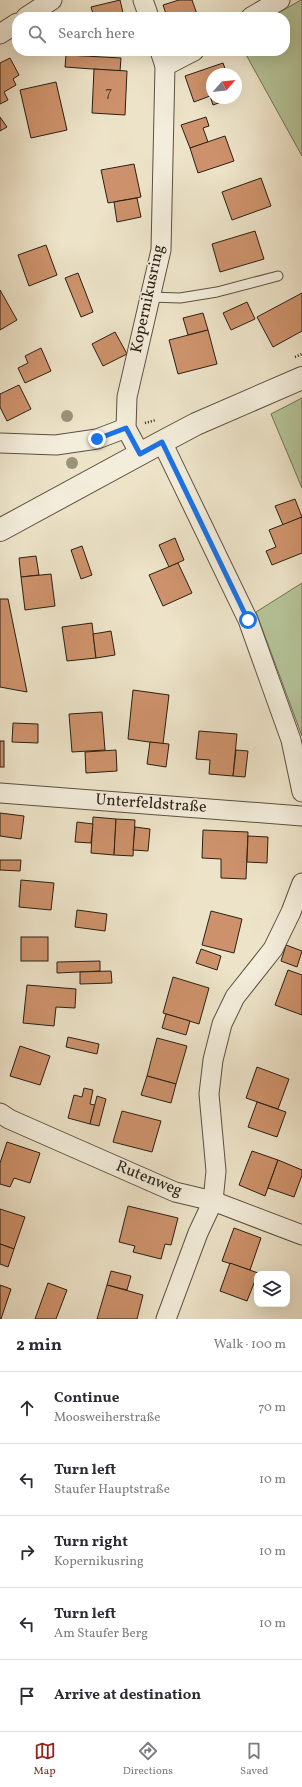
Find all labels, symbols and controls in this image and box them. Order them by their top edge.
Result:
search box [12,12,290,56]
icon: search [26,23,48,45]
text: Search here [58,24,135,45]
north arrow [206,68,242,104]
house number: 7 [106,83,113,102]
street label: Kopernikusring [126,243,170,355]
route end [88,430,106,448]
route start [239,611,257,629]
street label: Unterfeldstraße [95,789,207,819]
street label: Rutenweg [112,1156,186,1202]
map controls [254,1271,290,1307]
button: layers [254,1271,290,1307]
text: 2 min [16,1334,62,1357]
text: Walk · 100 m [214,1336,286,1354]
text: Continue [54,1388,119,1409]
icon: ahead [16,1397,38,1419]
text: 70 m [258,1399,286,1417]
text: Moosweiherstraße [54,1409,160,1427]
text: Turn left [54,1460,116,1481]
icon: left [16,1469,38,1491]
text: 10 m [259,1471,286,1489]
text: Staufer Hauptstraße [54,1481,170,1499]
text: Turn right [54,1532,128,1553]
icon: right [16,1541,38,1563]
text: 10 m [259,1543,286,1561]
text: Kopernikusring [54,1553,144,1571]
text: Turn left [54,1604,116,1625]
icon: left [16,1613,38,1635]
text: 10 m [259,1615,286,1633]
text: Am Staufer Berg [54,1625,148,1643]
icon: arrive [16,1685,38,1707]
text: Arrive at destination [54,1685,201,1706]
tab: Map [34,1740,56,1779]
tab: Directions [123,1740,173,1779]
tab: Saved [240,1740,268,1779]

